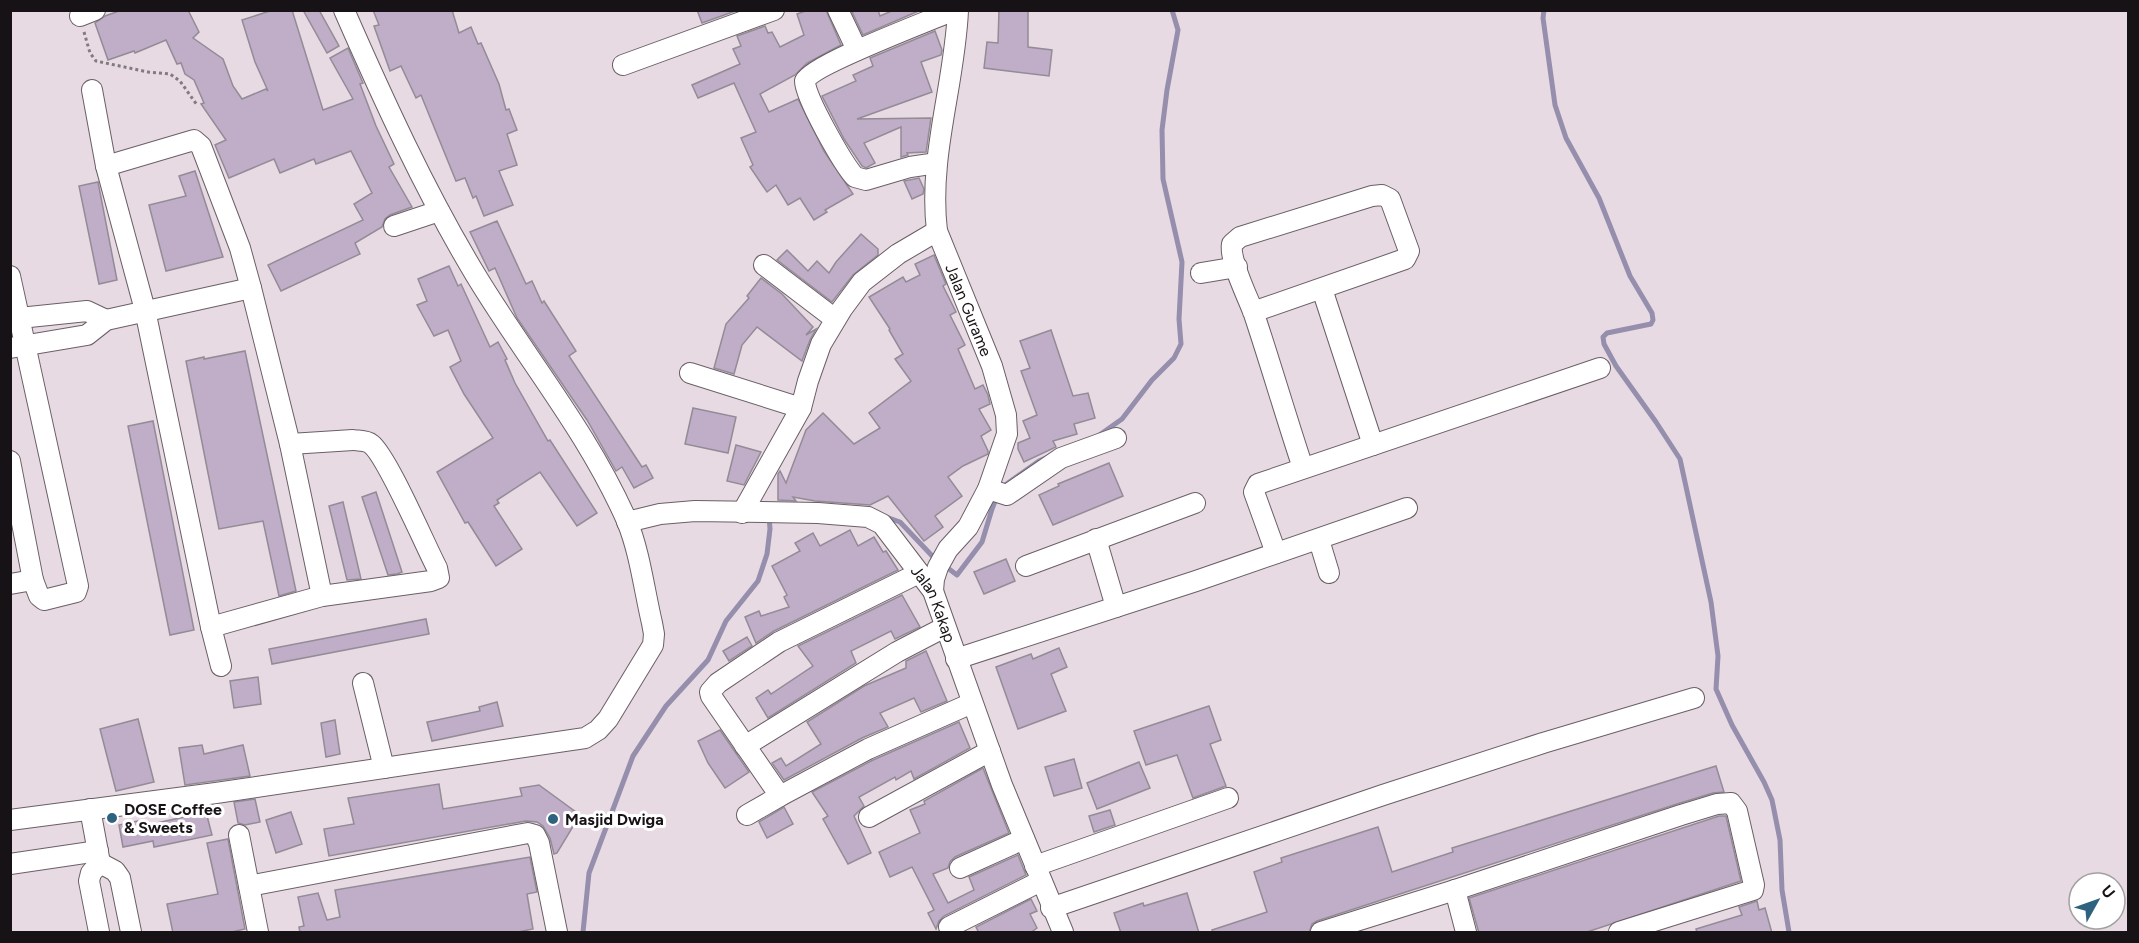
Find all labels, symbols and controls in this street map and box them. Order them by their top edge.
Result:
street label: Jalan Gurame [941,261,996,359]
street label: Jalan Kakap [907,562,960,645]
place label: DOSE Coffee & Sweets [124,800,222,837]
place label: Masjid Dwiga [565,810,664,829]
marker: DOSE Coffee & Sweets [105,811,119,825]
marker: Masjid Dwiga [546,812,560,826]
north arrow [2067,871,2127,931]
text: U [2097,881,2119,902]

